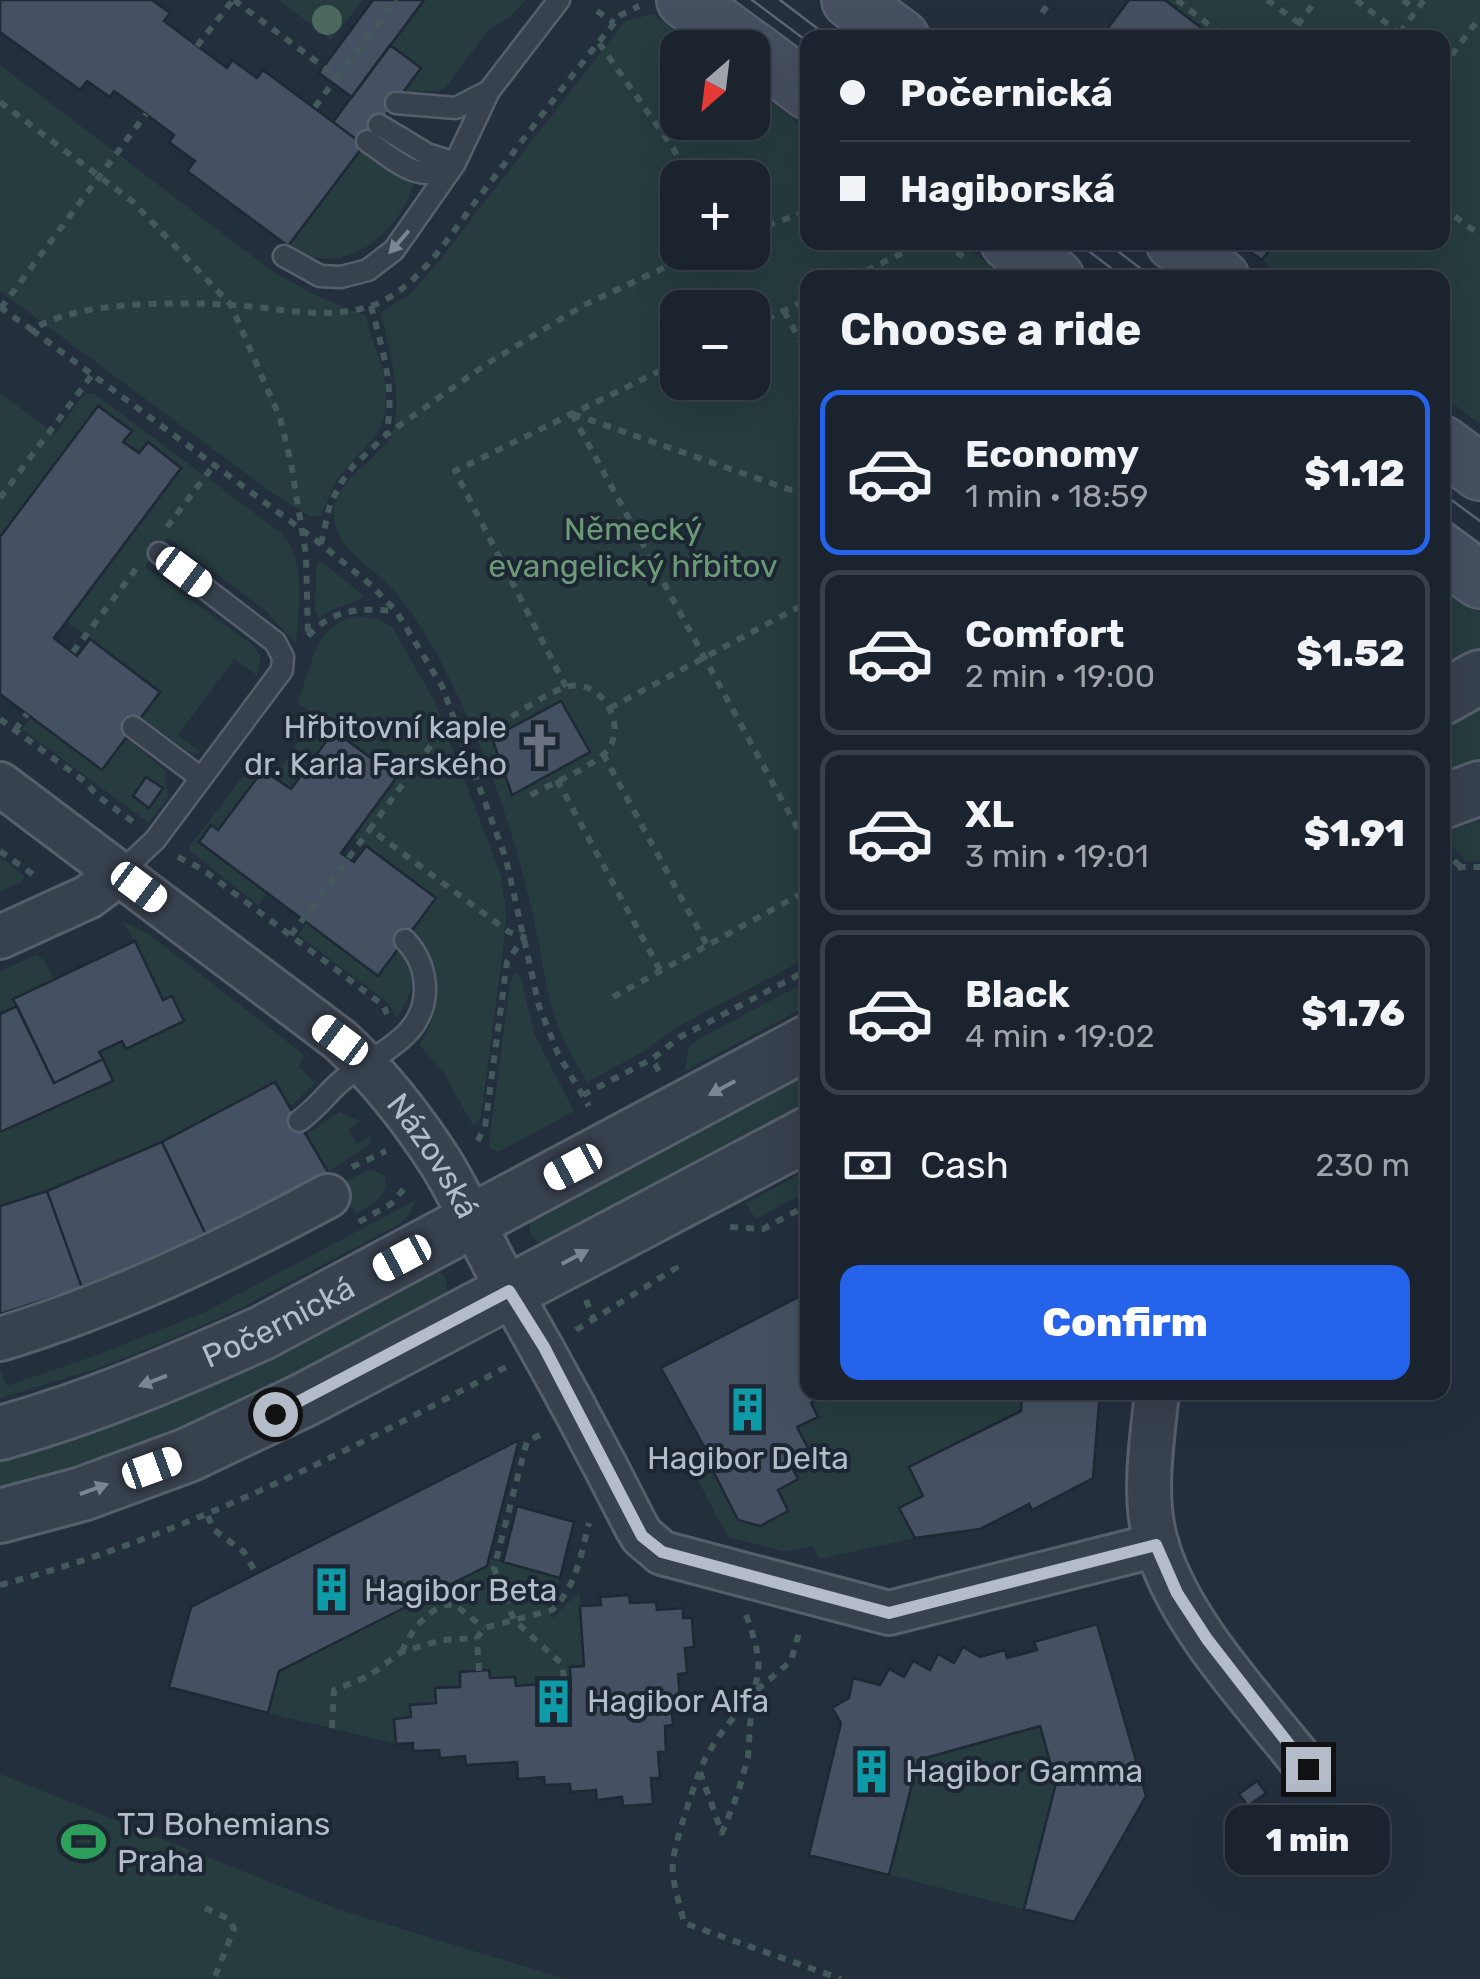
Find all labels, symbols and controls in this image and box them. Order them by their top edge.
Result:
north arrow [660,30,770,140]
map controls [660,30,770,400]
text: Počernická [900,70,1113,116]
button: + [660,160,770,270]
text: Hagiborská [900,166,1115,212]
one-way arrow [388,229,410,254]
button: − [660,290,770,400]
text: Choose a ride [840,303,1142,356]
icon: car [845,428,935,518]
text: Economy [965,431,1139,477]
text: $1.12 [1304,450,1405,496]
text: 1 min · 18:59 [965,477,1149,515]
park label: Německý evangelický hřbitov [488,510,778,585]
car [151,542,217,602]
icon: car [845,608,935,698]
text: Comfort [965,611,1124,657]
text: $1.52 [1296,630,1405,676]
text: 2 min · 19:00 [965,657,1155,695]
place label: Hřbitovní kaple dr. Karla Farského [244,708,507,783]
church icon: Hřbitovní kaple dr. Karla Farského [516,721,564,769]
icon: car [845,788,935,878]
text: XL [965,791,1014,837]
text: $1.91 [1304,810,1405,856]
text: 3 min · 19:01 [965,837,1149,875]
car [106,857,172,917]
icon: car [845,968,935,1058]
text: Black [965,971,1070,1017]
text: $1.76 [1301,990,1405,1036]
car [307,1010,373,1070]
text: 4 min · 19:02 [965,1017,1155,1055]
one-way arrow [707,1079,736,1096]
street label: Názovská [379,1086,487,1225]
icon: cash [840,1138,895,1193]
car [539,1140,607,1194]
text: Cash [920,1142,1009,1188]
text: 230 m [1315,1146,1410,1184]
car [368,1231,436,1285]
one-way arrow [560,1248,589,1265]
button: Confirm [840,1265,1410,1380]
street label: Počernická [197,1268,361,1376]
one-way arrow [138,1374,168,1389]
building icon: Hagibor Delta [724,1386,772,1434]
route start [253,1392,298,1437]
place label: Hagibor Delta [647,1439,849,1477]
car [119,1444,185,1492]
one-way arrow [79,1481,109,1496]
building icon: Hagibor Beta [307,1566,355,1614]
place label: Hagibor Beta [364,1571,557,1609]
building icon: Hagibor Alfa [530,1677,578,1725]
place label: Hagibor Alfa [587,1682,769,1720]
building icon: Hagibor Gamma [848,1747,896,1795]
route end [1286,1747,1331,1792]
place label: Hagibor Gamma [905,1752,1143,1790]
callout: 1 min [1226,1804,1390,1874]
place label: TJ Bohemians Praha [117,1805,330,1880]
sports icon: TJ Bohemians Praha [60,1818,108,1866]
text: 1 min [1266,1821,1349,1859]

